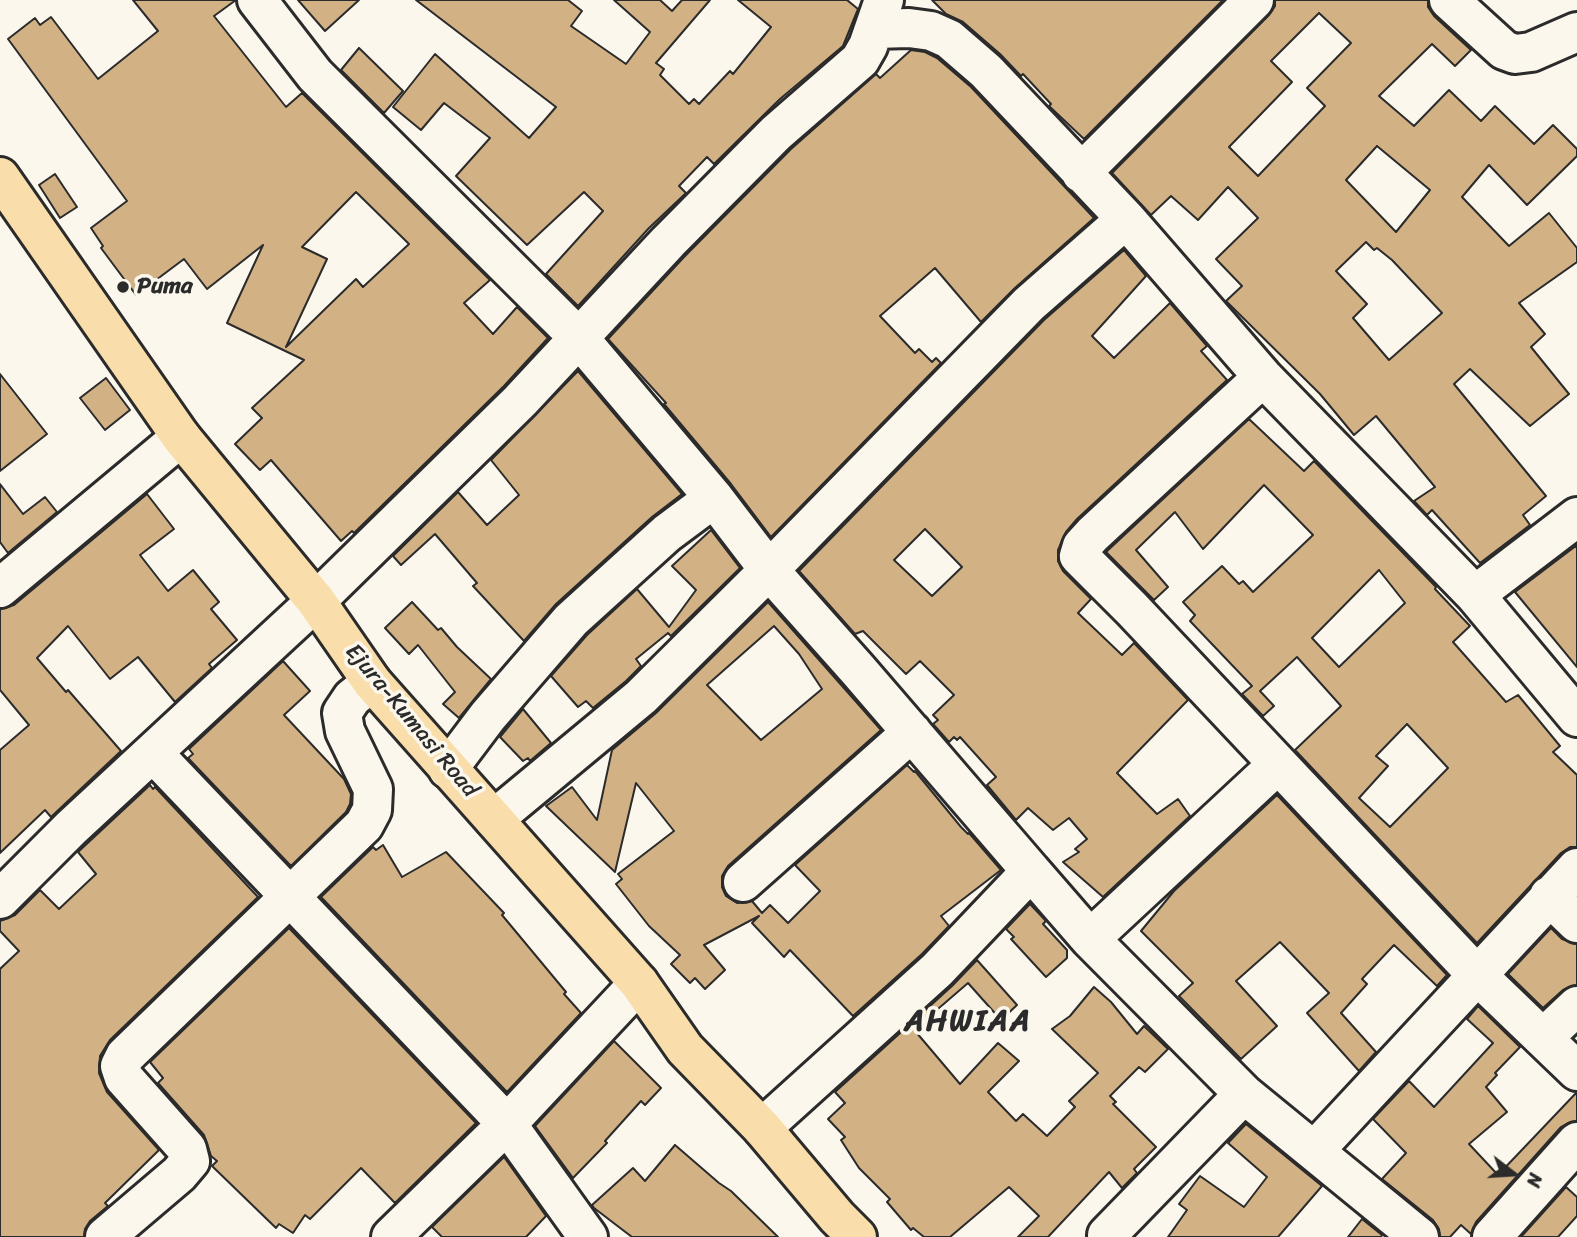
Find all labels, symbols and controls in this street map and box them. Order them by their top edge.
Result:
place label: Puma [137,273,192,301]
marker: Puma [115,279,131,295]
street label: Ejura-Kumasi Road [339,639,483,803]
district label: AHWIAA [906,1004,1030,1040]
north arrow [1479,1139,1549,1209]
text: N [1517,1169,1552,1191]

